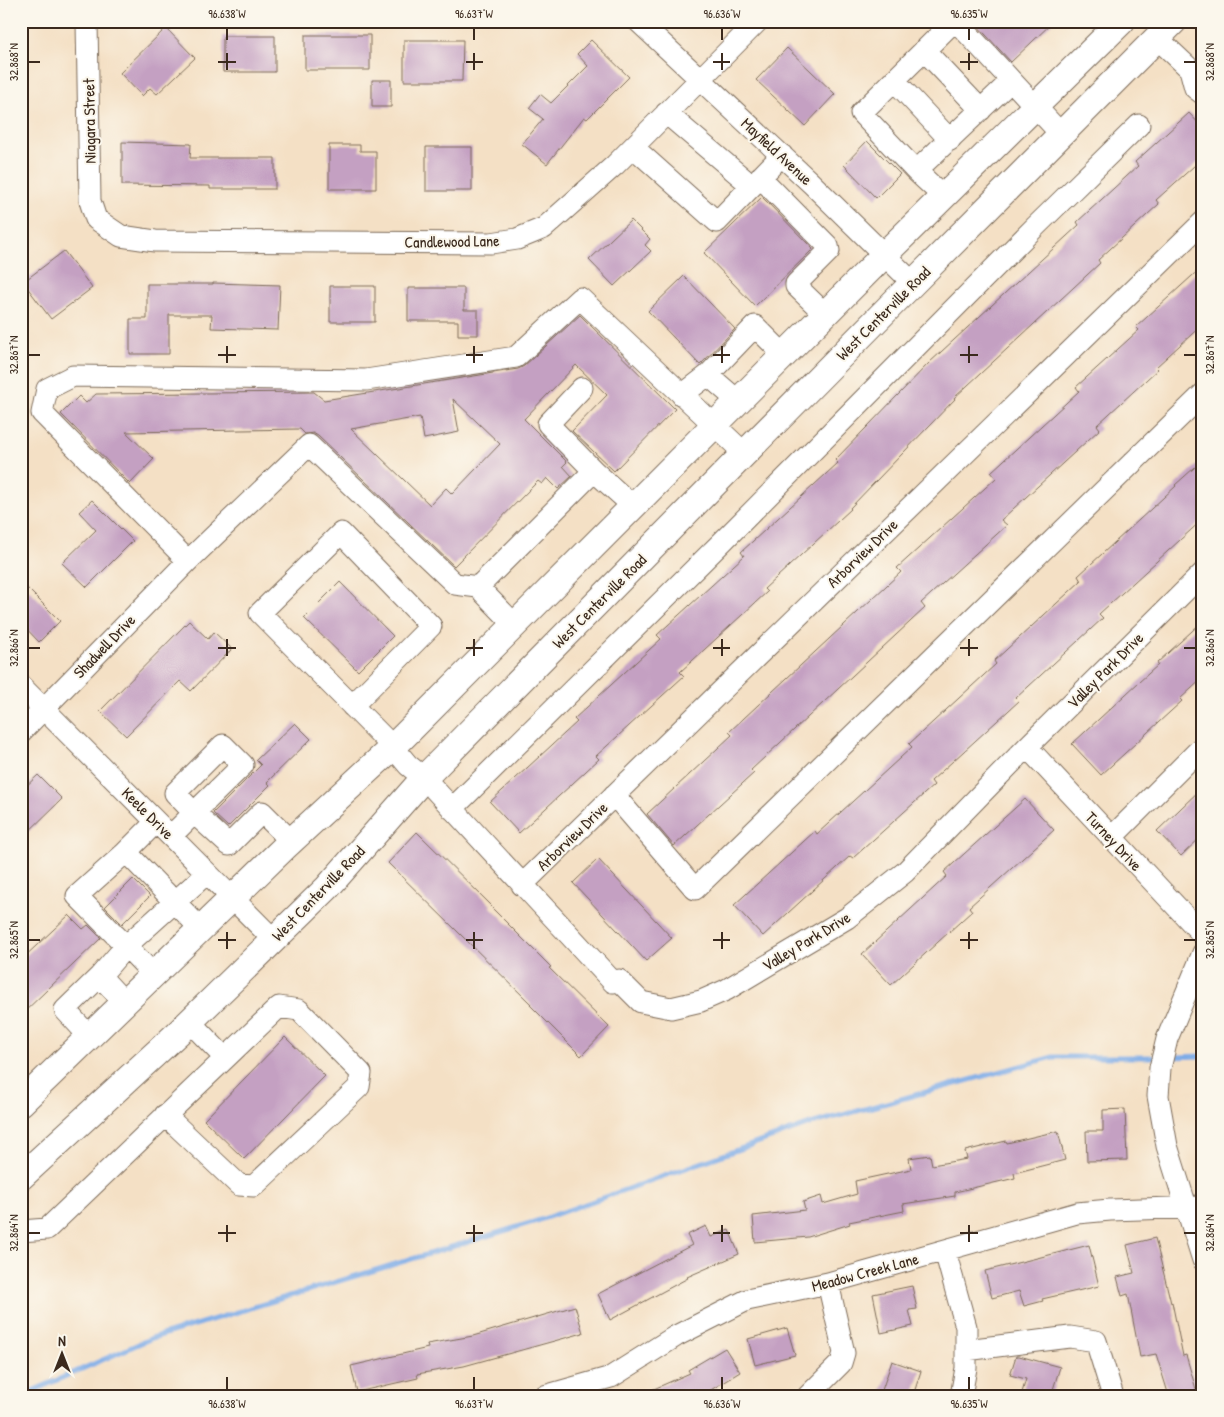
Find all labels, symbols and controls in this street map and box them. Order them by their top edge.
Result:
text: 96.638°W [208,5,246,22]
text: 96.637°W [455,5,494,22]
text: 96.636°W [704,5,741,22]
text: 96.635°W [950,5,988,22]
text: 32.868°N [5,43,22,81]
text: 32.868°N [1201,43,1218,81]
street label: Niagara Street [77,78,101,164]
street label: Mayfield Avenue [737,112,818,190]
street label: Candlewood Lane [404,229,500,253]
street label: West Centerville Road [831,261,935,365]
text: 32.867°N [5,336,22,374]
text: 32.867°N [1201,336,1218,374]
street label: Arborview Drive [822,513,903,592]
street label: West Centerville Road [547,549,651,653]
street label: Shadwell Drive [68,609,140,683]
street label: Valley Park Drive [1062,627,1148,713]
text: 32.866°N [5,629,22,667]
text: 32.866°N [1201,629,1218,667]
street label: Keele Drive [117,782,179,844]
street label: Arborview Drive [532,796,613,875]
street label: Turney Drive [1081,806,1148,876]
street label: West Centerville Road [267,840,369,946]
street label: Valley Park Drive [758,906,855,976]
text: 32.865°N [5,921,22,959]
text: 32.865°N [1201,921,1218,959]
text: 32.864°N [5,1214,22,1252]
text: 32.864°N [1201,1214,1218,1252]
street label: Meadow Creek Lane [809,1247,921,1297]
north arrow [38,1330,88,1380]
text: N [58,1331,66,1350]
text: 96.638°W [208,1395,246,1412]
text: 96.637°W [455,1395,494,1412]
text: 96.636°W [704,1395,741,1412]
text: 96.635°W [950,1395,988,1412]

